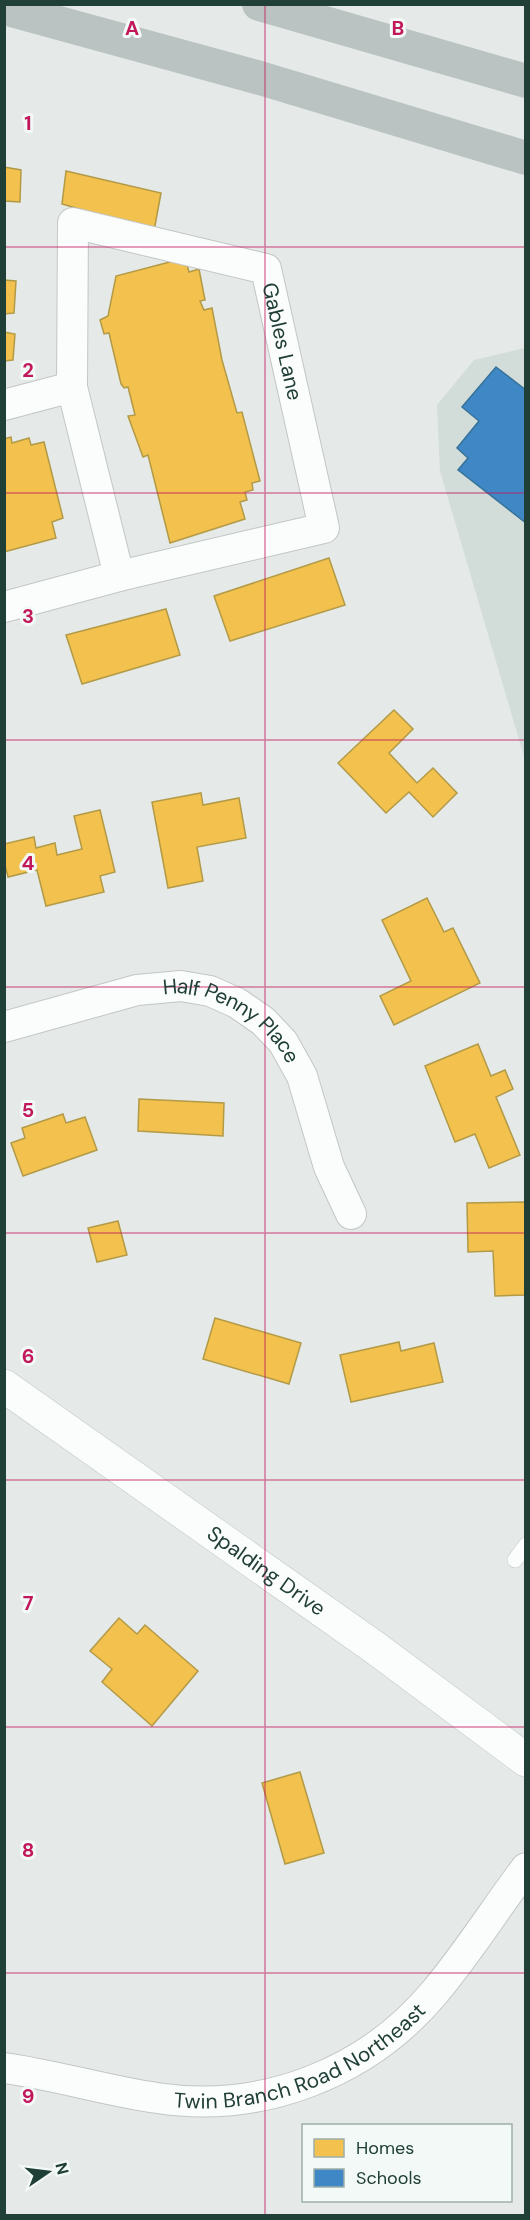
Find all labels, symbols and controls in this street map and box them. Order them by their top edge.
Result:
text: A [125,15,139,41]
text: B [392,15,404,41]
text: 1 [24,110,32,136]
street label: Gables Lane [255,280,309,403]
text: 2 [22,357,34,383]
text: 3 [22,603,34,629]
text: 4 [22,850,35,876]
street label: Half Penny Place [162,972,306,1068]
text: 5 [22,1097,34,1123]
text: 6 [22,1343,34,1369]
street label: Spalding Drive [202,1520,331,1623]
text: 7 [23,1590,34,1616]
text: 8 [22,1837,34,1863]
street label: Twin Branch Road Northeast [173,1997,432,2116]
text: 9 [22,2083,34,2109]
legend [302,2124,512,2202]
text: Homes [356,2136,414,2160]
north arrow [18,2142,78,2202]
text: N [50,2160,74,2177]
text: Schools [356,2166,421,2190]

